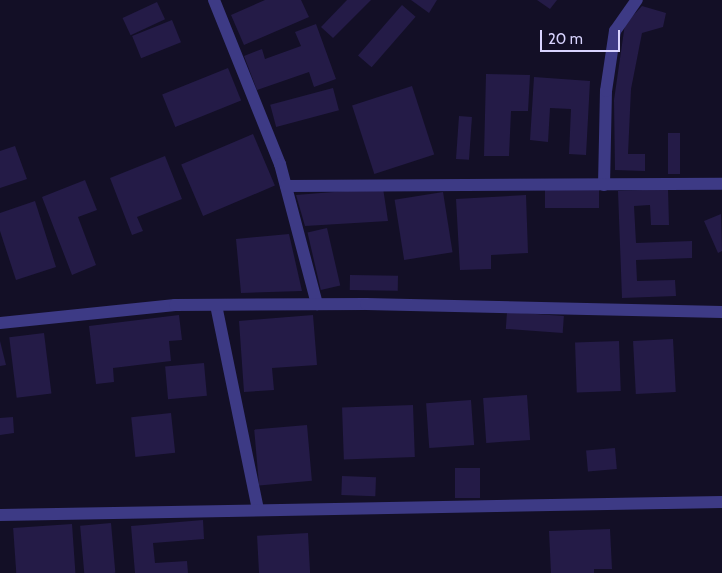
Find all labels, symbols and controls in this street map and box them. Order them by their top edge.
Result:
scale bar [542,20,622,52]
text: 20 m [548,30,583,48]

